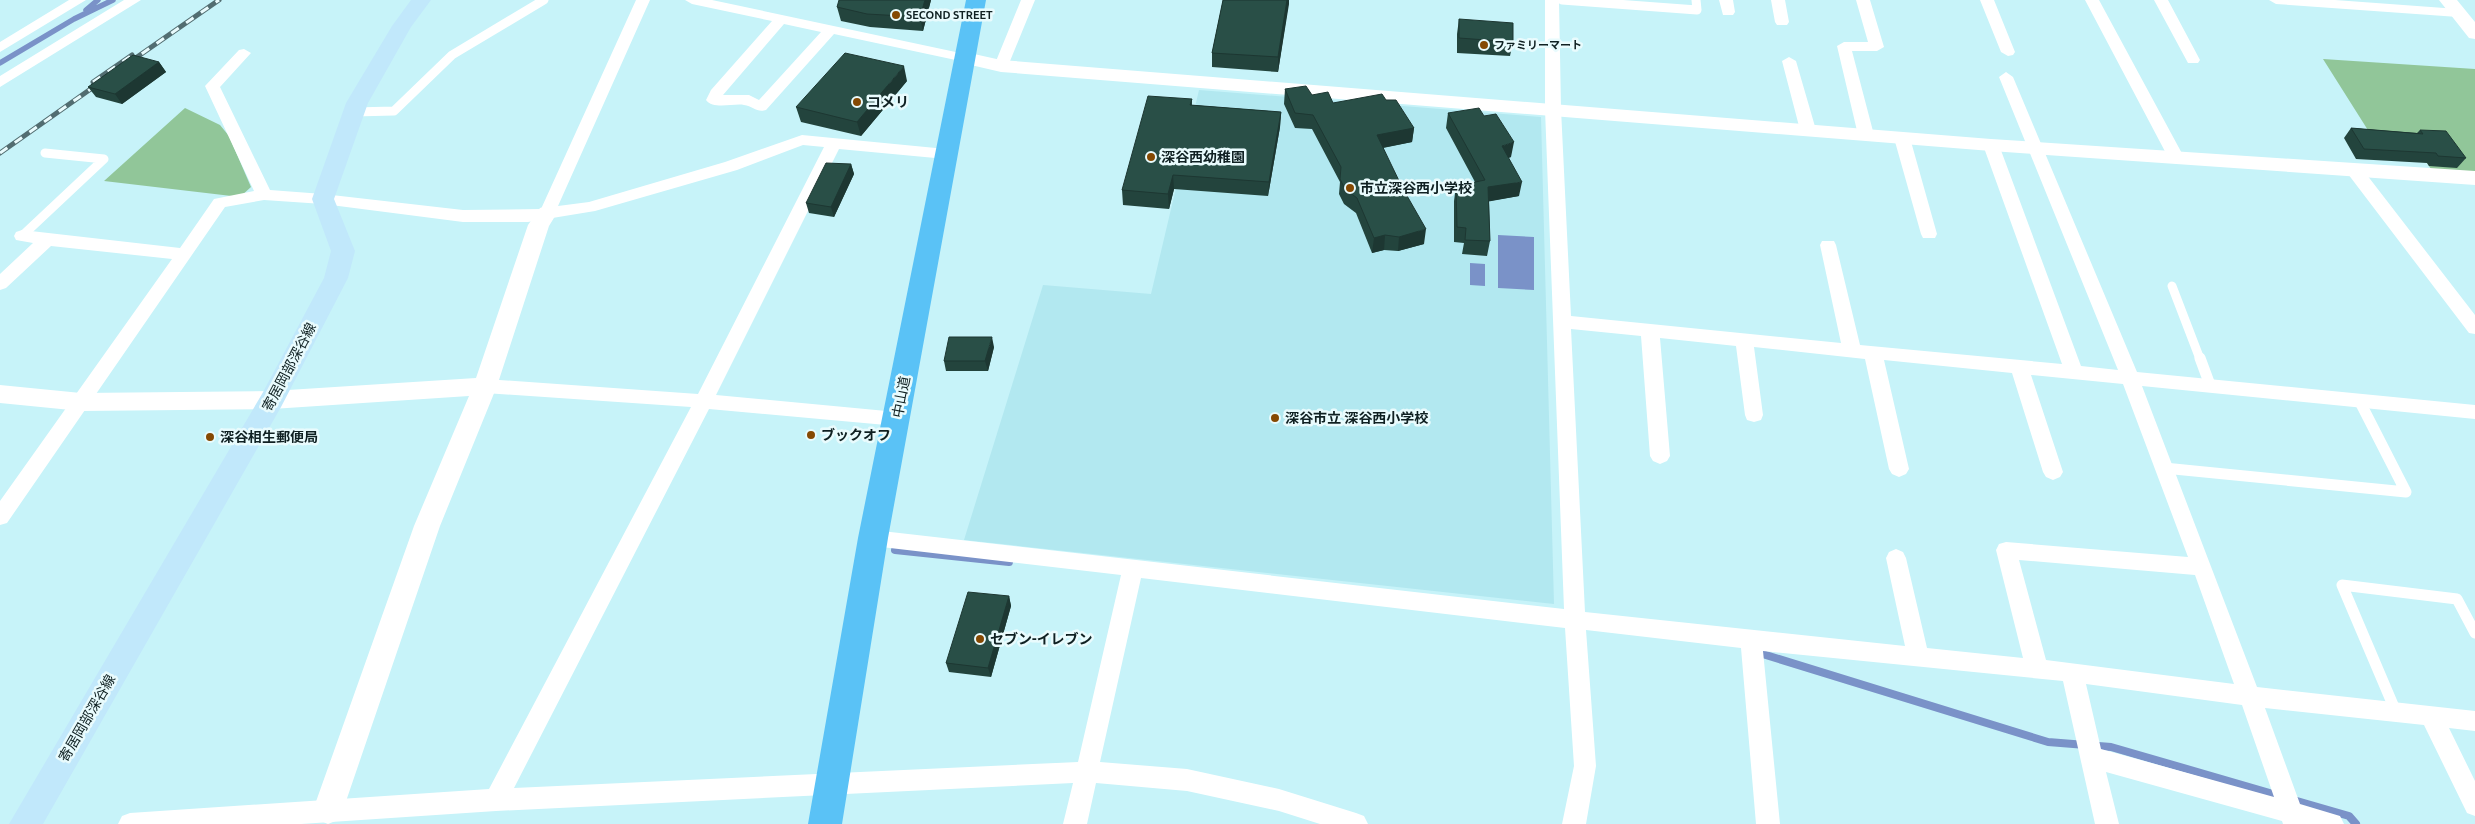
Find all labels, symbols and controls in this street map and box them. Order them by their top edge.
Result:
marker: SECOND STREET [890,9,902,21]
place label: SECOND STREET [906,9,993,21]
marker: ファミリーマート [1478,39,1490,51]
place label: ファミリーマート [1494,39,1582,51]
place label: コメリ [867,94,909,110]
marker: コメリ [851,96,863,108]
place label: 深谷西幼稚園 [1161,149,1245,165]
marker: 深谷西幼稚園 [1145,151,1157,163]
place label: 市立深谷西小学校 [1360,180,1472,196]
marker: 市立深谷西小学校 [1344,182,1356,194]
street label: 寄居岡部深谷線 [259,320,319,414]
street label: 中山道 [889,375,913,419]
place label: 深谷市立 深谷西小学校 [1285,410,1428,426]
marker: 深谷市立 深谷西小学校 [1269,412,1281,424]
place label: ブックオフ [821,427,891,443]
place label: 深谷相生郵便局 [220,429,318,445]
marker: ブックオフ [805,429,817,441]
marker: 深谷相生郵便局 [204,431,216,443]
place label: セブン-イレブン [990,631,1093,647]
marker: セブン-イレブン [974,633,986,645]
street label: 寄居岡部深谷線 [56,672,118,764]

